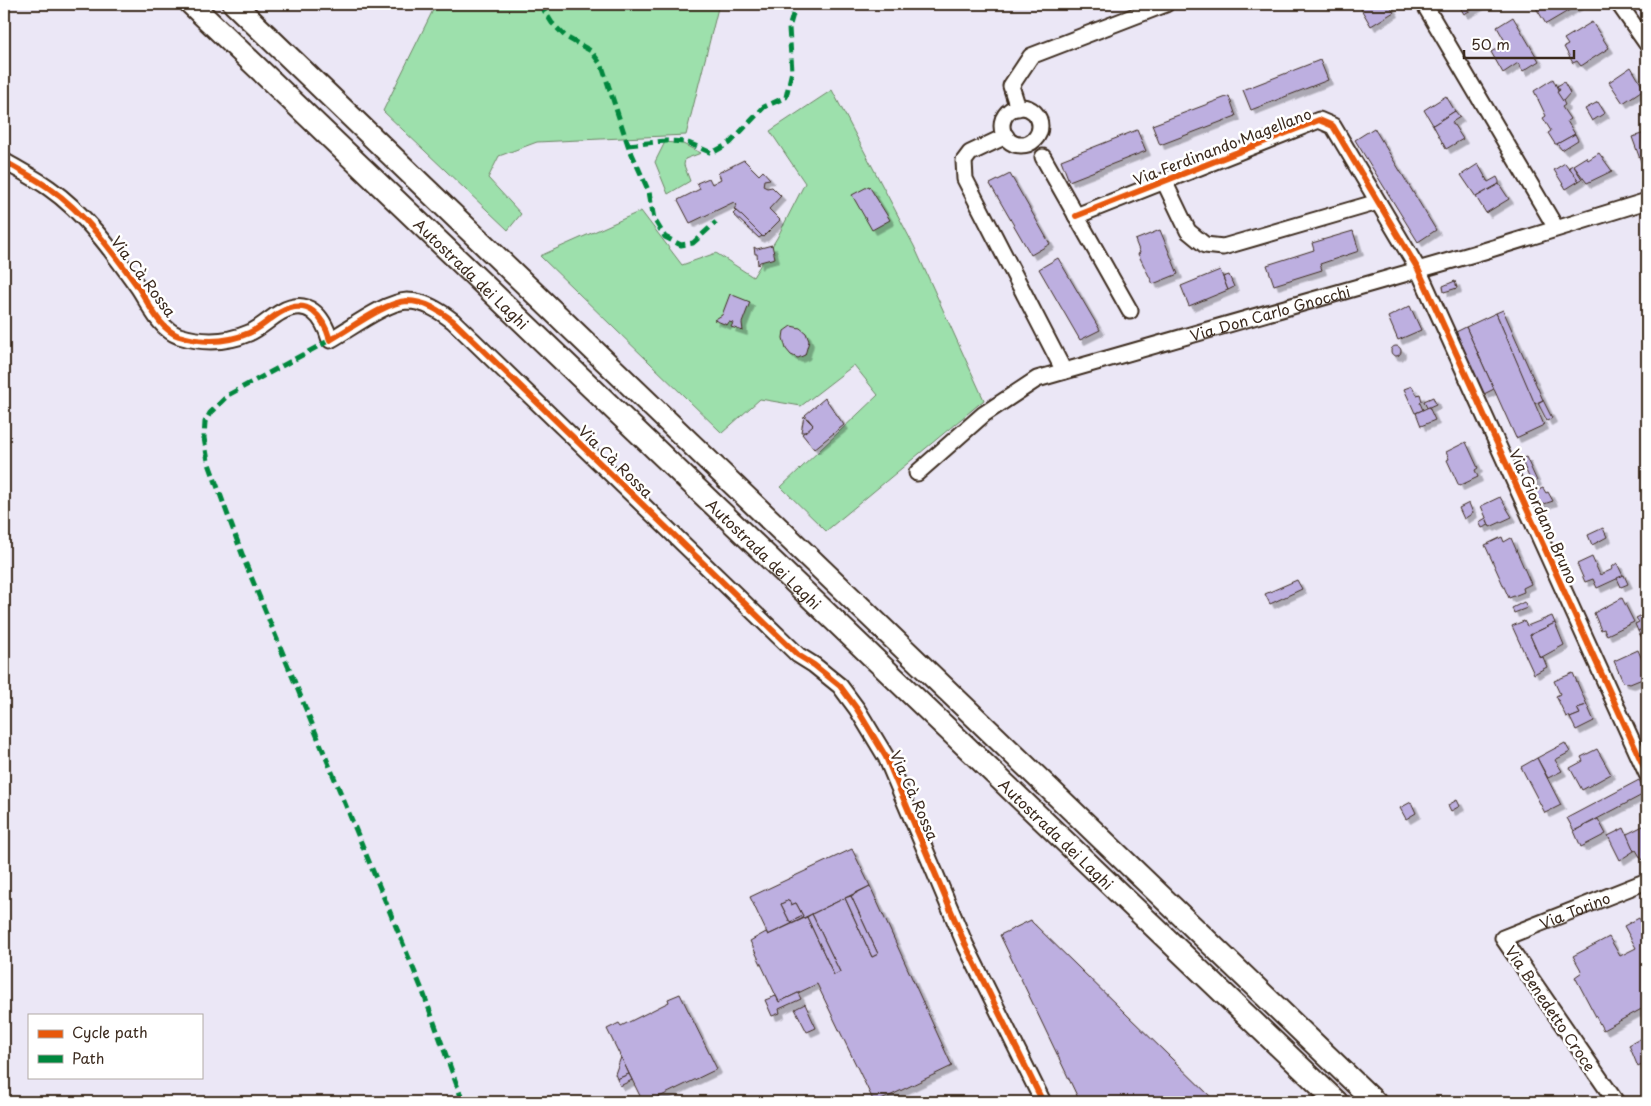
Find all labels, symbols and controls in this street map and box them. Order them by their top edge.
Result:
scale bar [1464,28,1574,60]
text: 50 m [1471,32,1510,55]
street label: Via Ferdinando Magellano [1130,101,1314,191]
street label: Autostrada dei Laghi [409,212,535,334]
street label: Via Cà Rossa [106,231,182,321]
street label: Via Don Carlo Gnocchi [1187,278,1353,346]
street label: Via Cà Rossa [573,419,659,503]
street label: Via Giordano Bruno [1504,445,1584,587]
street label: Autostrada dei Laghi [702,493,827,614]
street label: Via Cà Rossa [885,746,945,844]
street label: Autostrada dei Laghi [994,773,1119,894]
street label: Via Torino [1536,885,1613,934]
street label: Via Benedetto Croce [1500,940,1602,1076]
legend [28,1014,202,1078]
text: Cycle path [72,1020,148,1043]
text: Path [72,1046,104,1069]

